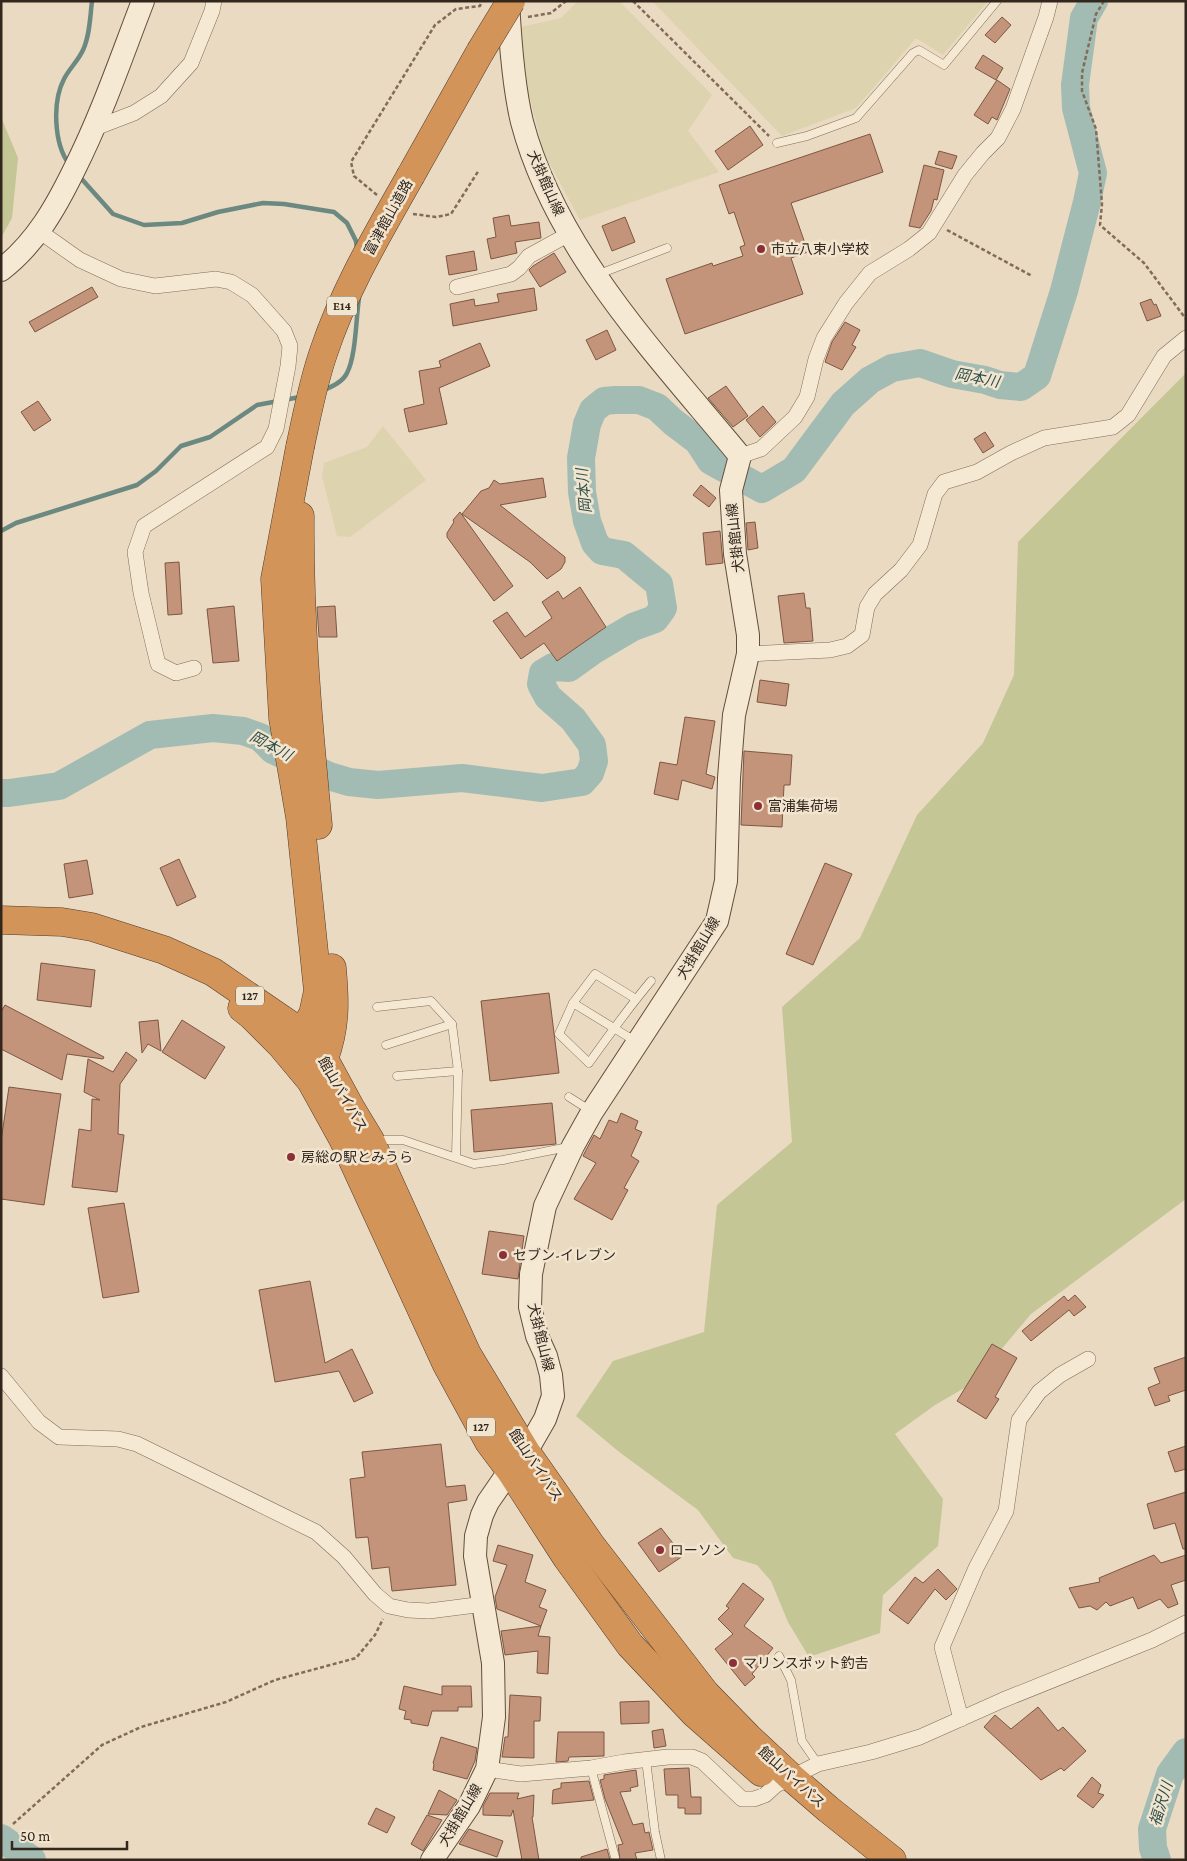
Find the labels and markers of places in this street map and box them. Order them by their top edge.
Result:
place label: 市立八束小学校 [771,241,869,257]
marker: 市立八束小学校 [755,243,767,255]
place label: 富浦集荷場 [768,798,838,814]
marker: 富浦集荷場 [752,800,764,812]
place label: 房総の駅とみうら [301,1149,413,1165]
marker: 房総の駅とみうら [285,1151,297,1163]
place label: セブン-イレブン [513,1247,616,1263]
marker: セブン-イレブン [497,1249,509,1261]
place label: ローソン [670,1542,726,1558]
marker: ローソン [654,1544,666,1556]
place label: マリンスポット釣𠮷 [743,1655,869,1671]
marker: マリンスポット釣𠮷 [727,1657,739,1669]

